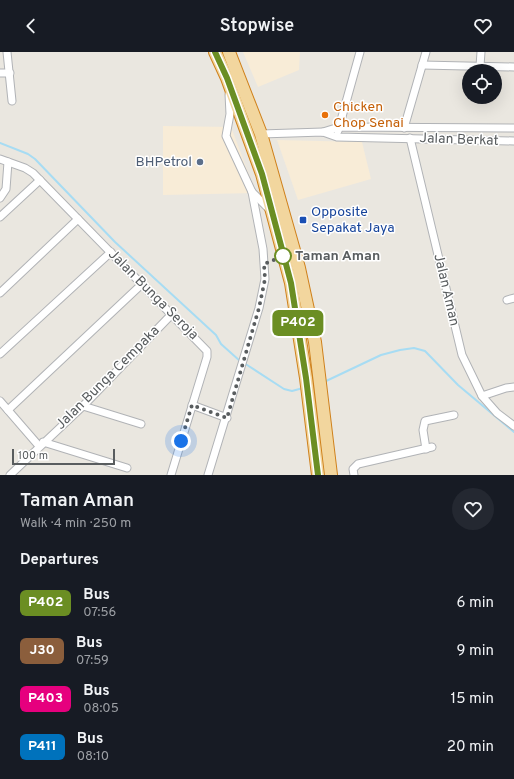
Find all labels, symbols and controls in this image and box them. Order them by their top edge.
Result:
icon: back [20,15,42,37]
text: Stopwise [220,15,294,38]
icon: heart [472,15,494,37]
map controls [462,64,502,104]
button: locate [462,64,502,104]
place label: Chicken Chop Senai [333,99,404,132]
marker: Chicken Chop Senai [320,110,330,120]
street label: Jalan Berkat [419,130,499,150]
place label: BHPetrol [136,154,192,171]
marker: BHPetrol [195,157,205,167]
place label: Opposite Sepakat Jaya [311,204,395,237]
marker: Opposite Sepakat Jaya [298,215,308,225]
street label: Jalan Bunga Seroja [104,246,202,344]
marker: Taman Aman [274,247,292,265]
place label: Taman Aman [295,248,380,265]
street label: Jalan Aman [429,252,463,328]
line badge: P402 [270,310,326,336]
text: P402 [280,314,316,331]
street label: Jalan Bunga Cempaka [52,322,164,434]
your location [171,431,191,451]
scale bar [12,447,115,466]
text: 100 m [18,449,48,463]
button: heart [452,488,494,530]
text: Taman Aman [20,489,134,513]
text: Walk · 4 min · 250 m [20,516,131,532]
text: Departures [20,551,99,570]
text: Bus [83,586,110,605]
text: P402 [28,594,63,611]
text: 6 min [457,594,494,613]
text: 07:56 [83,605,116,621]
text: Bus [76,634,103,653]
text: J30 [29,642,55,659]
text: 9 min [457,642,494,661]
text: 07:59 [76,653,109,669]
text: Bus [83,682,110,701]
text: P403 [28,690,63,707]
text: 15 min [451,690,494,709]
text: 08:05 [83,701,119,717]
text: Bus [77,730,103,749]
text: P411 [28,738,57,755]
text: 20 min [447,738,494,757]
text: 08:10 [77,749,109,765]

